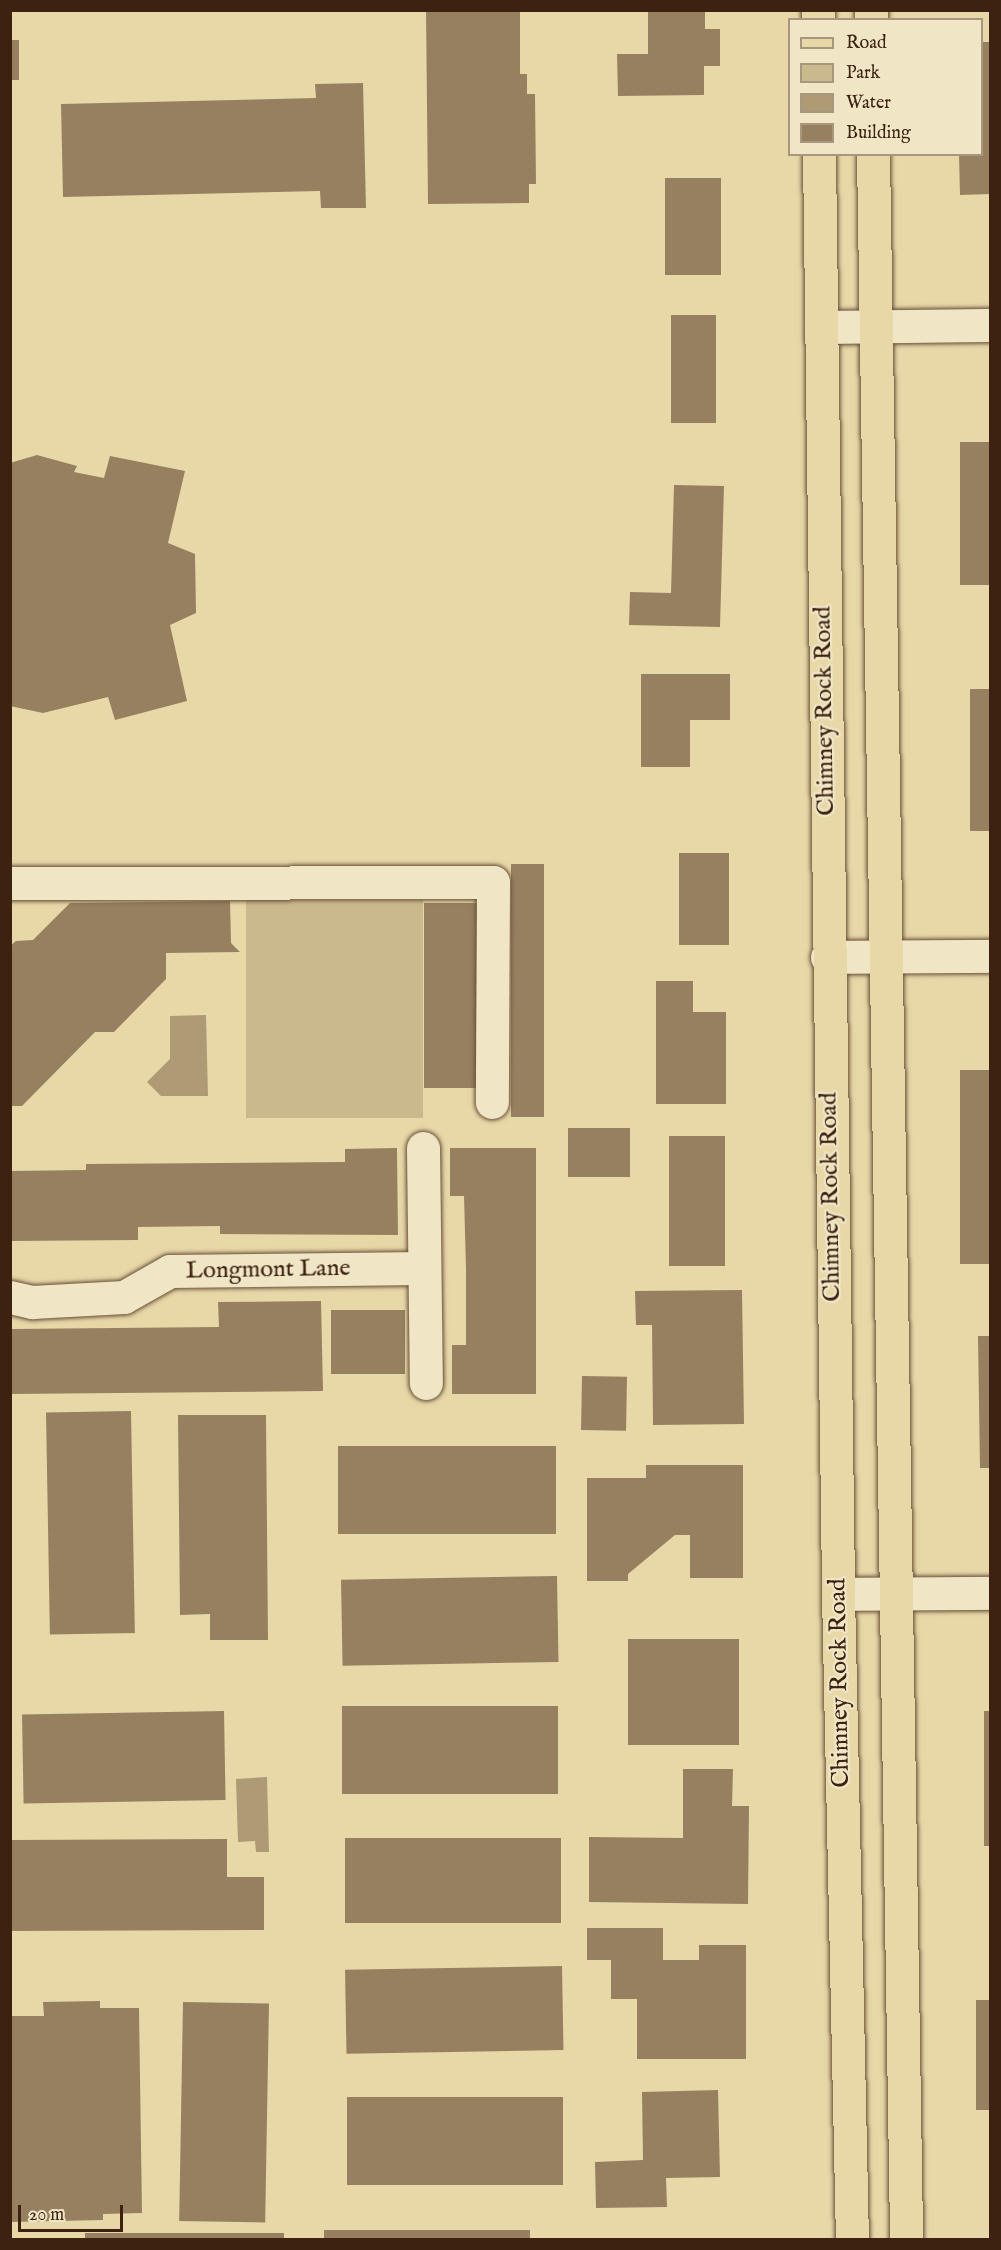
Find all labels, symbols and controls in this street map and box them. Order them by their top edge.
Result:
legend [788,18,983,156]
text: Road [846,32,887,55]
text: Park [846,62,880,85]
text: Water [846,92,891,115]
text: Building [846,122,911,145]
street label: Chimney Rock Road [809,606,841,816]
street label: Chimney Rock Road [815,1092,847,1302]
street label: Longmont Lane [185,1254,351,1286]
street label: Chimney Rock Road [824,1578,856,1788]
scale bar [21,2193,126,2231]
text: 20 m [29,2204,64,2227]

